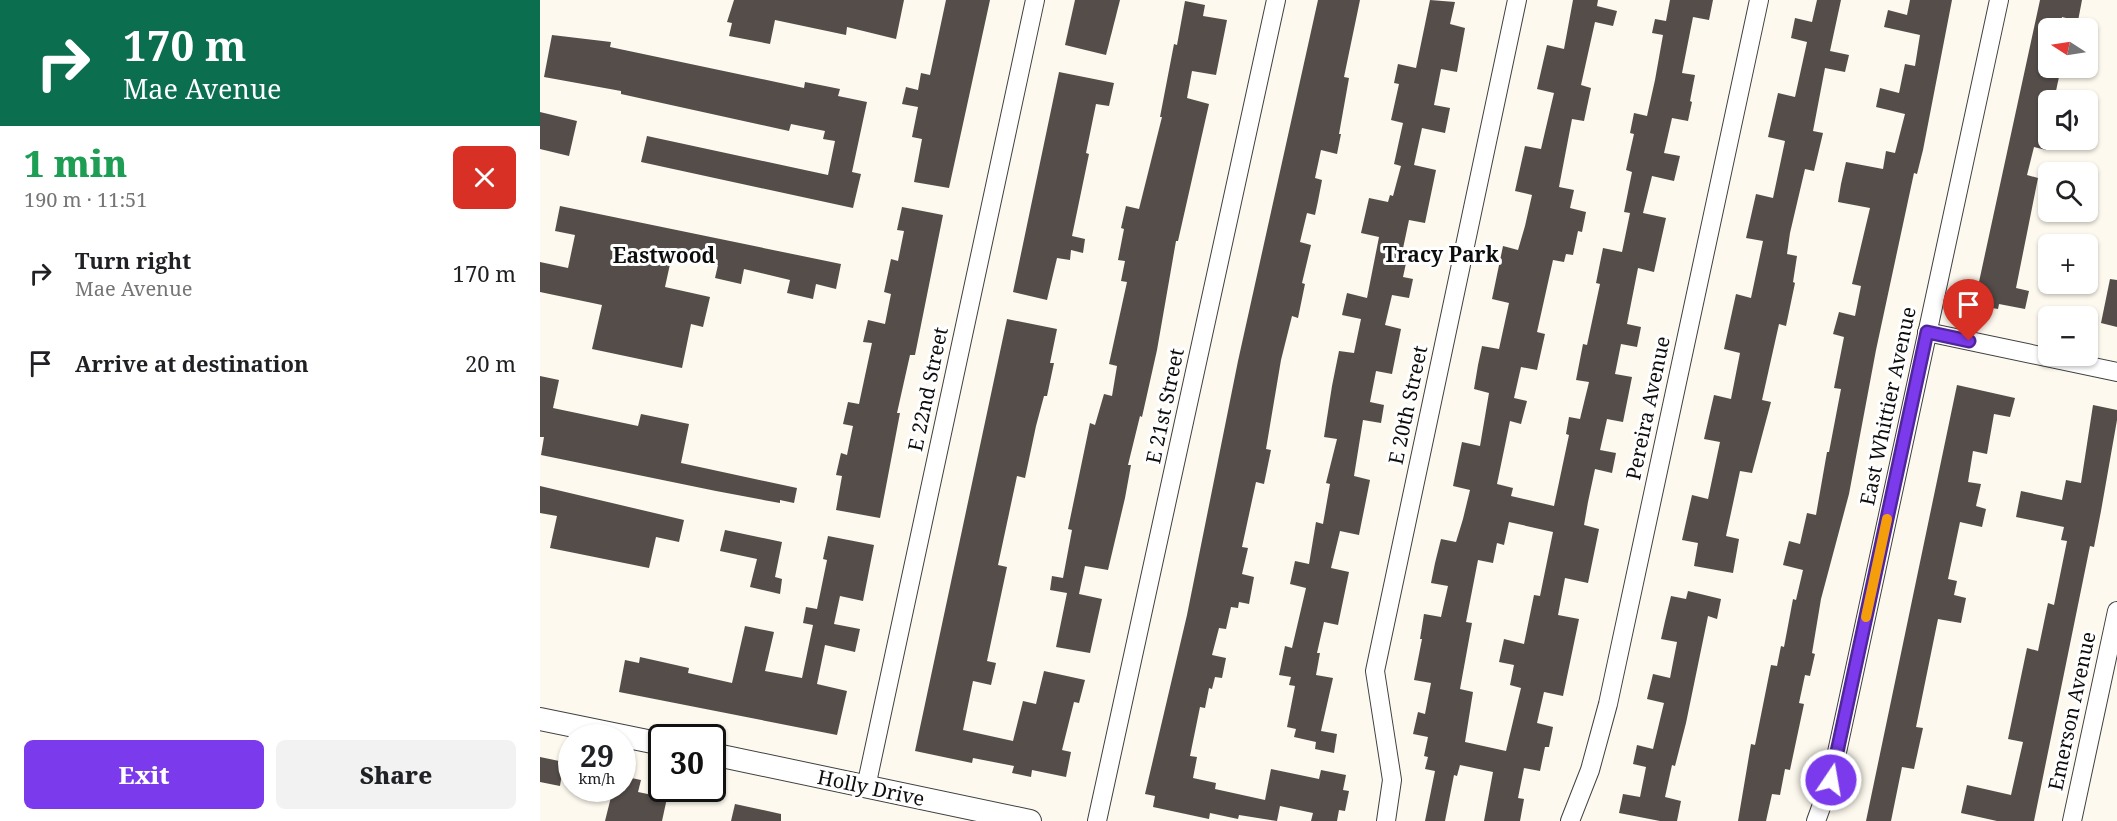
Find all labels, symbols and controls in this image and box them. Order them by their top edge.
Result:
text: 170 m [123,16,247,73]
north arrow [2038,18,2098,78]
map controls [2038,18,2098,366]
icon: right [24,24,102,102]
text: Mae Avenue [123,70,282,107]
button: sound [2038,90,2098,150]
text: 1 min [24,139,127,188]
button: close [453,146,516,209]
button: search [2038,162,2098,222]
text: 190 m · 11:51 [24,186,147,213]
button: + [2038,234,2098,294]
district label: Tracy Park [1383,240,1500,268]
district label: Eastwood [613,241,716,269]
text: Turn right [75,245,191,275]
icon: right [24,257,57,290]
text: 170 m [453,258,516,288]
text: Mae Avenue [75,275,192,302]
pin [1943,279,1994,341]
icon: arrive [1952,288,1985,321]
street label: East Whittier Avenue [1853,304,1922,508]
button: − [2038,306,2098,366]
street label: E 22nd Street [901,324,954,453]
street label: Pereira Avenue [1619,334,1676,482]
street label: E 20th Street [1382,343,1433,467]
street label: E 21st Street [1139,346,1190,466]
icon: arrive [24,347,57,380]
text: Arrive at destination [75,348,309,378]
text: 20 m [465,348,516,378]
street label: Emerson Avenue [2042,629,2102,793]
speed limit sign: 30 [648,724,726,802]
text: 29 [580,735,614,776]
button: Exit [24,740,264,809]
button: Share [276,740,516,809]
position arrow [1799,748,1863,812]
street label: Holly Drive [815,763,927,812]
text: km/h [579,768,615,788]

